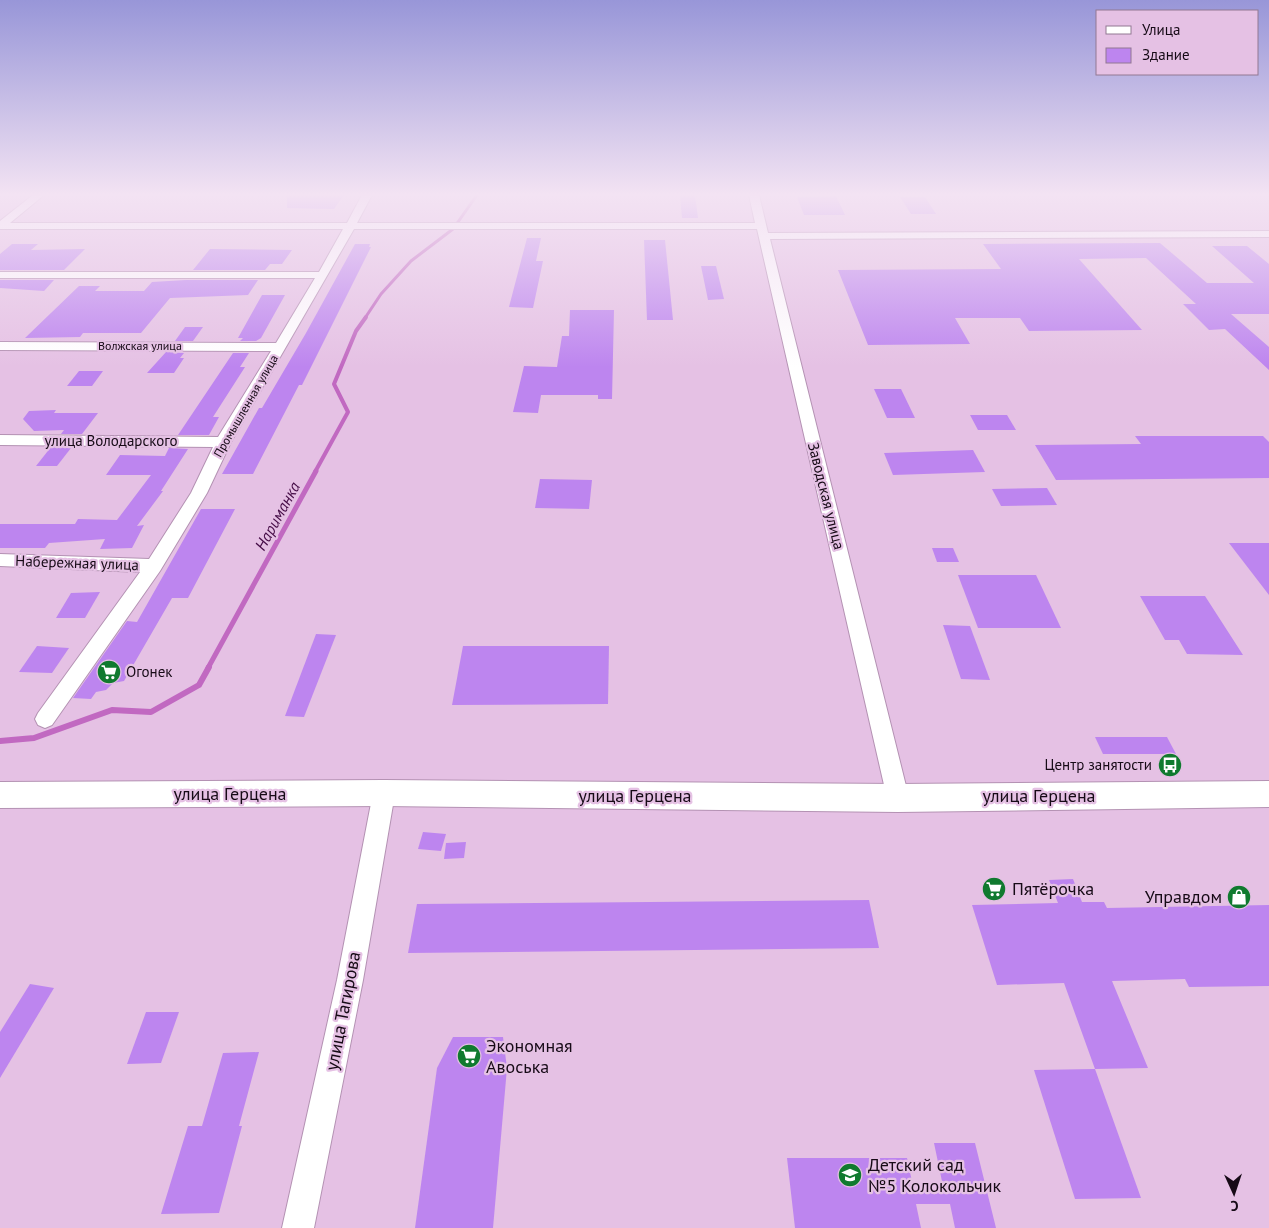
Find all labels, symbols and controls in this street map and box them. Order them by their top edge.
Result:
legend [1096,10,1259,75]
text: Улица [1142,20,1180,39]
text: Здание [1142,45,1190,64]
street label: Волжская улица [98,338,182,353]
street label: Промышленная улица [210,352,281,460]
street label: улица Володарского [44,431,178,450]
street label: Заводская улица [804,440,849,551]
water label: Нариманка [250,478,304,554]
street label: Набережная улица [15,551,139,574]
supermarket icon: Огонек [96,659,122,685]
place label: Огонек [126,662,173,681]
bus stop icon: Центр занятости [1157,752,1183,778]
place label: Центр занятости [1044,755,1152,774]
street label: улица Герцена [173,782,287,805]
street label: улица Герцена [578,784,692,807]
street label: улица Герцена [982,784,1096,807]
supermarket icon: Пятёрочка [981,876,1007,902]
place label: Пятёрочка [1012,877,1094,900]
shop icon: Управдом [1226,884,1252,910]
place label: Управдом [1145,885,1222,908]
street label: улица Тагирова [320,949,365,1072]
place label: Экономная Авоська [486,1034,573,1078]
supermarket icon: Экономная Авоська [456,1043,482,1069]
place label: Детский сад №5 Колокольчик [868,1153,1002,1197]
school or university icon: Детский сад №5 Колокольчик [837,1162,863,1188]
north arrow [1209,1168,1259,1218]
text: С [1230,1197,1239,1215]

